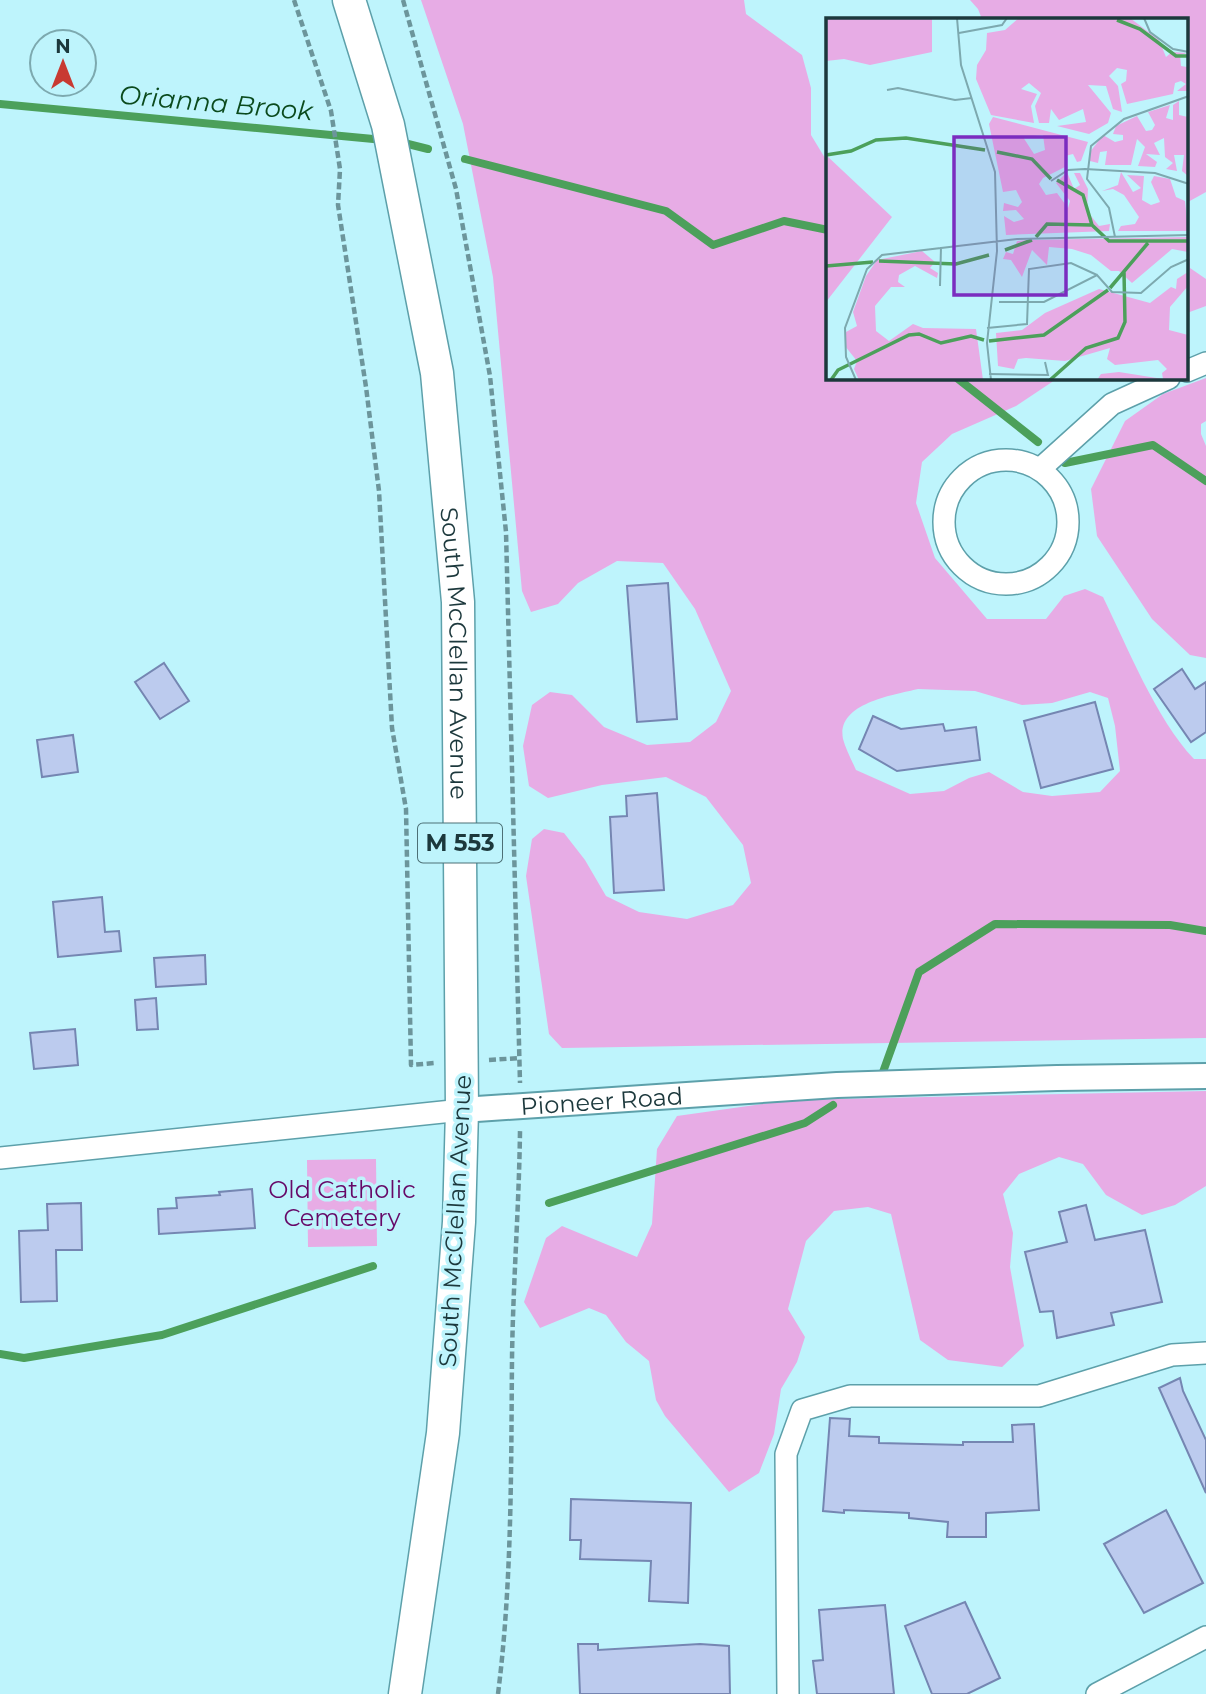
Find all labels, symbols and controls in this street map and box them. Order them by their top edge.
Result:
inset map [826,18,1188,380]
north arrow [28,28,98,98]
text: N [55,35,71,58]
water label: Orianna Brook [118,79,316,128]
street label: South McClellan Avenue [435,506,474,800]
road number: M 553 [418,824,502,862]
street label: South McClellan Avenue [433,1074,477,1368]
street label: Pioneer Road [520,1081,684,1121]
park label: Old Catholic Cemetery [268,1175,416,1232]

